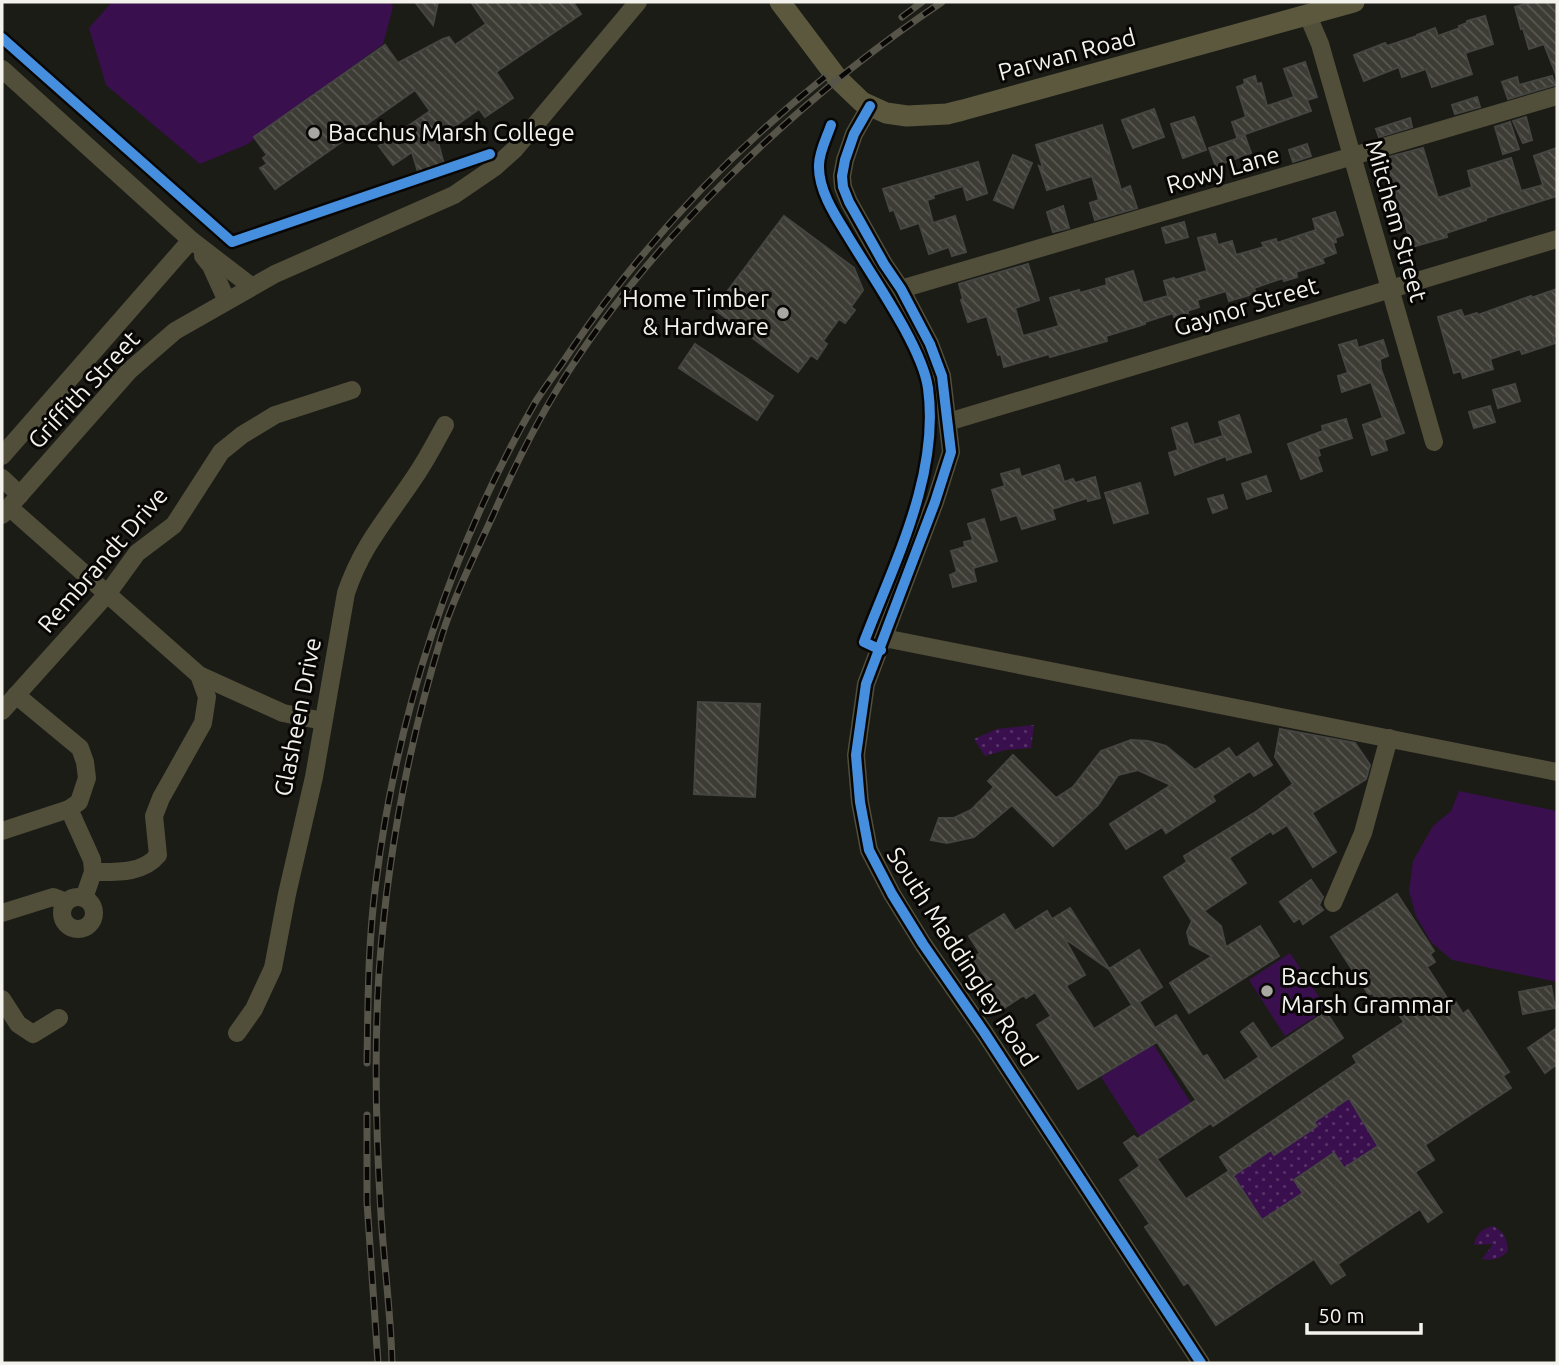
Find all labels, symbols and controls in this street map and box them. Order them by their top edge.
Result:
street label: Parwan Road [995,23,1139,86]
place label: Bacchus Marsh College [328,119,575,146]
marker: Bacchus Marsh College [306,125,322,141]
street label: Mitchem Street [1360,137,1433,306]
street label: Rowy Lane [1163,140,1283,199]
street label: Gaynor Street [1171,272,1322,341]
place label: Home Timber & Hardware [622,285,769,340]
marker: Home Timber & Hardware [775,305,791,321]
street label: Griffith Street [22,325,145,454]
street label: Rembrandt Drive [32,481,173,638]
street label: Glasheen Drive [269,635,326,799]
street label: South Maddingley Road [882,842,1043,1071]
place label: Bacchus Marsh Grammar [1281,963,1453,1018]
marker: Bacchus Marsh Grammar [1259,983,1275,999]
scale bar [1307,1292,1421,1336]
text: 50 m [1318,1303,1365,1327]

